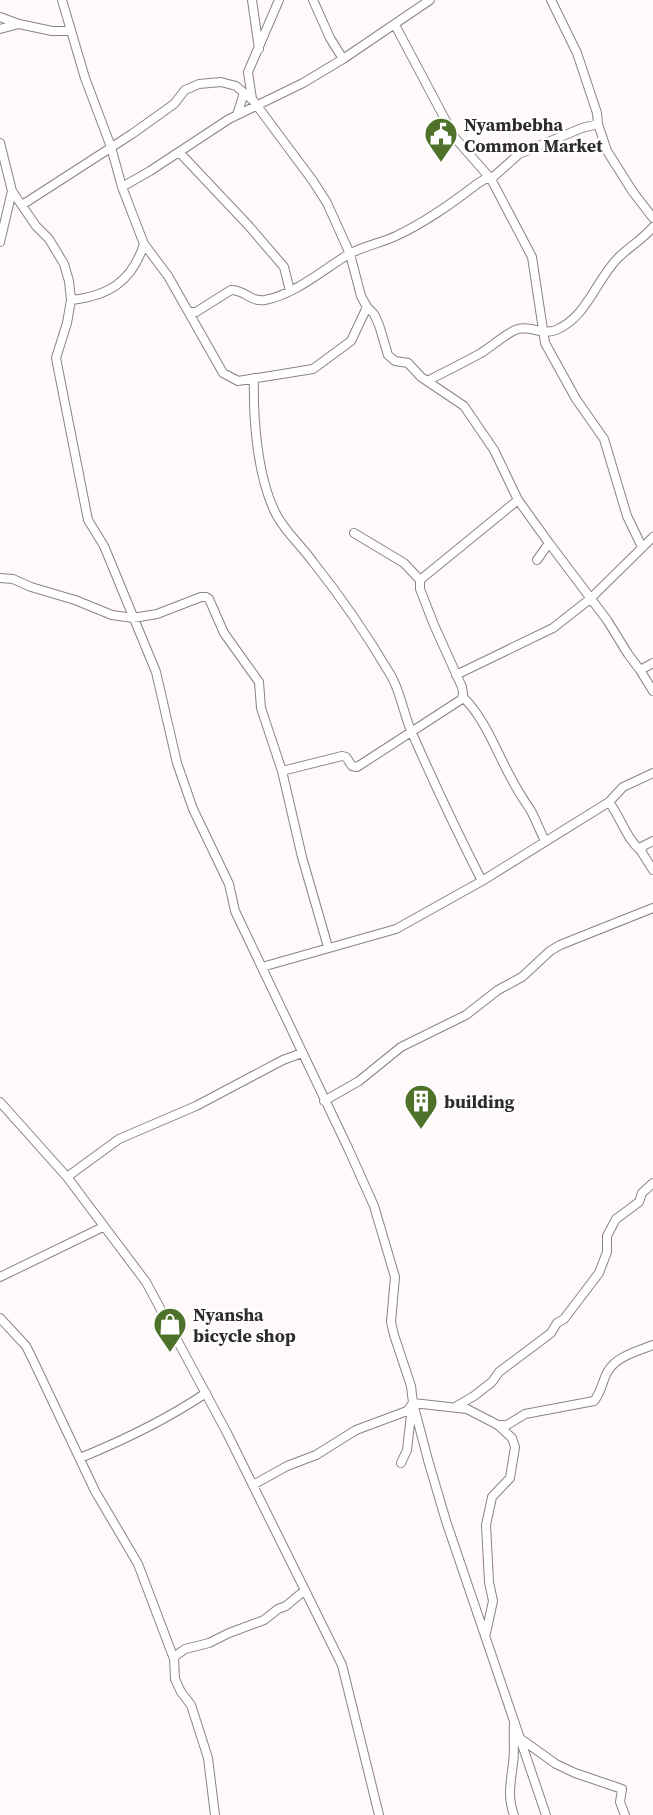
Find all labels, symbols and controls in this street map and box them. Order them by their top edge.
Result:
place label: Nyambebha Common Market [464,112,603,158]
public building icon: Nyambebha Common Market [423,116,459,163]
building icon: building [403,1083,439,1130]
place label: building [444,1089,515,1114]
place label: Nyansha bicycle shop [193,1302,296,1348]
shop icon: Nyansha bicycle shop [152,1306,188,1353]

